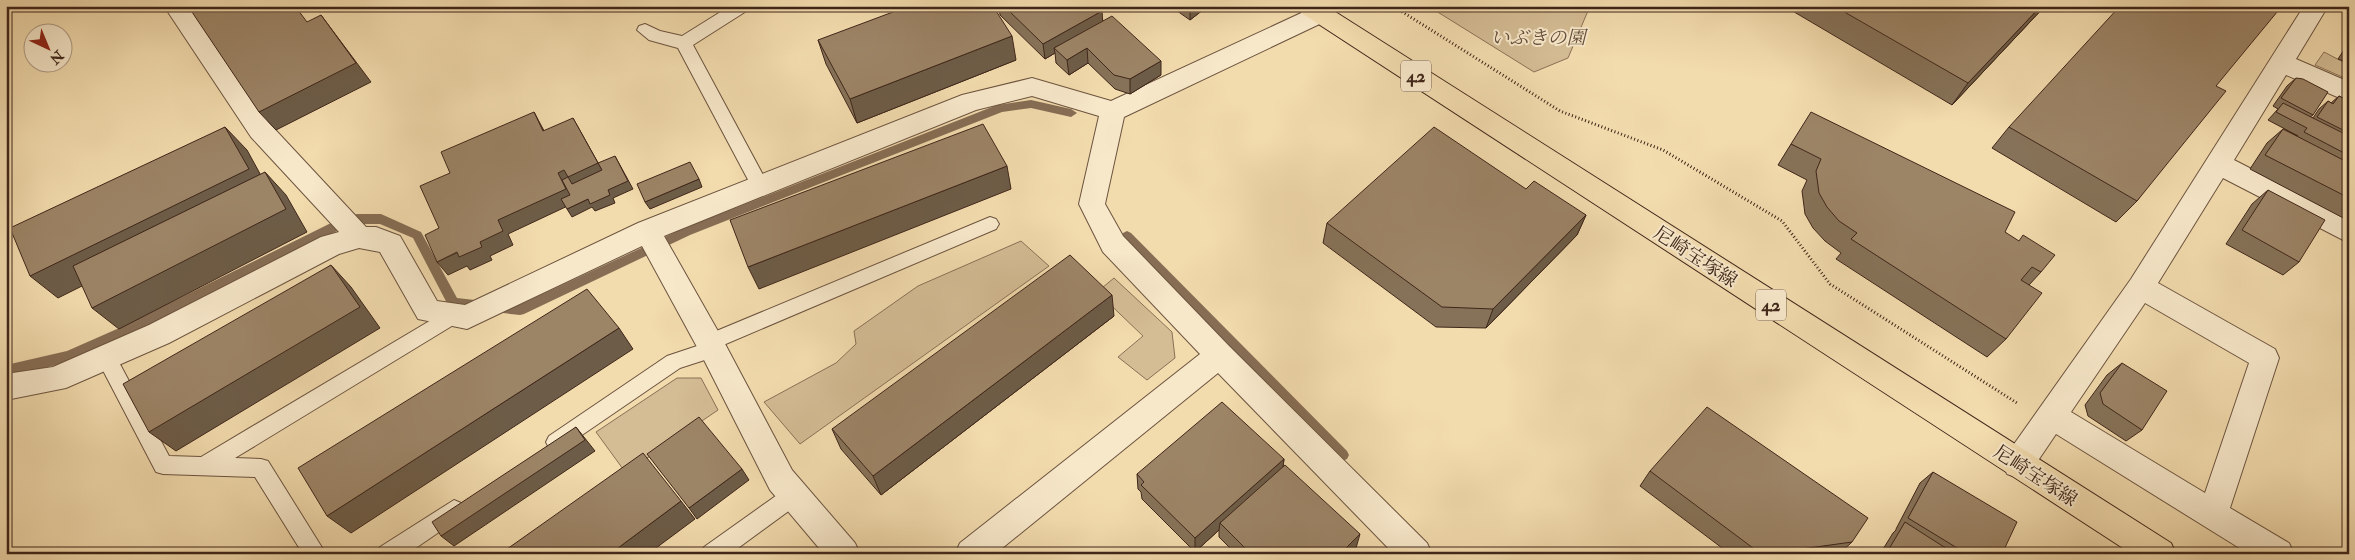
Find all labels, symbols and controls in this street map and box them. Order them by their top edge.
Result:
north arrow [22,22,72,72]
park label: いぶきの園 [1490,26,1588,50]
text: N [46,46,68,68]
road number: 42 [1401,60,1431,92]
street label: 尼崎宝塚線 [1649,221,1742,293]
road number: 42 [1756,290,1786,320]
street label: 尼崎宝塚線 [1989,440,2082,512]

